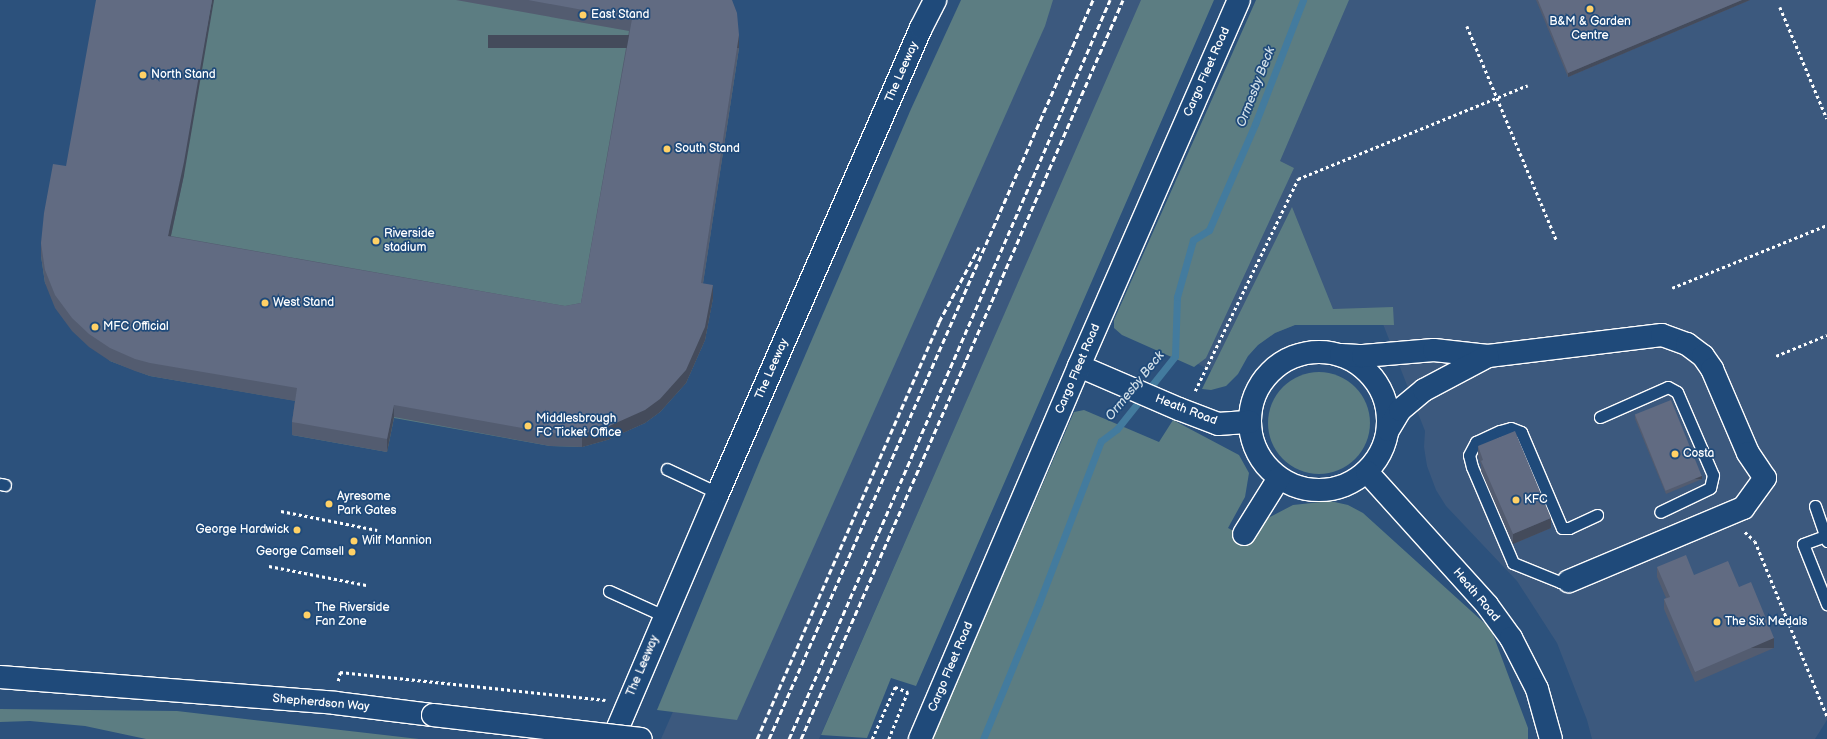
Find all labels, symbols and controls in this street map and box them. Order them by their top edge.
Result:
marker: B&M & Garden Centre [1585,4,1595,14]
place label: East Stand [591,8,650,22]
marker: East Stand [578,10,588,20]
place label: B&M & Garden Centre [1549,15,1631,43]
street label: Cargo Fleet Road [1181,25,1233,119]
street label: The Leeway [882,39,922,105]
water label: Ormesby Beck [1233,44,1279,130]
place label: North Stand [151,68,216,82]
marker: North Stand [138,70,148,80]
place label: South Stand [675,142,740,156]
marker: South Stand [662,144,672,154]
place label: Riverside stadium [384,227,435,255]
marker: Riverside stadium [371,236,381,246]
place label: West Stand [273,296,334,310]
marker: West Stand [260,298,270,308]
place label: MFC Official [103,320,169,334]
marker: MFC Official [90,322,100,332]
street label: Cargo Fleet Road [1053,322,1103,416]
street label: The Leeway [752,336,792,402]
water label: Ormesby Beck [1102,348,1168,424]
street label: Heath Road [1153,392,1219,428]
place label: Middlesbrough FC Ticket Office [536,412,622,440]
marker: Middlesbrough FC Ticket Office [523,421,533,431]
place label: Costa [1683,447,1714,461]
marker: Costa [1670,449,1680,459]
place label: Ayresome Park Gates [337,490,396,518]
place label: KFC [1524,493,1547,507]
marker: KFC [1511,495,1521,505]
marker: Ayresome Park Gates [324,499,334,509]
place label: George Hardwick [195,523,289,537]
marker: George Hardwick [292,525,302,535]
place label: Wilf Mannion [362,534,432,548]
marker: Wilf Mannion [349,536,359,546]
place label: George Camsell [256,545,344,559]
marker: George Camsell [347,547,357,557]
street label: Heath Road [1450,565,1502,625]
place label: The Riverside Fan Zone [315,601,390,629]
marker: The Riverside Fan Zone [302,610,312,620]
place label: The Six Medals [1725,615,1808,629]
marker: The Six Medals [1712,617,1722,627]
street label: Cargo Fleet Road [926,620,976,714]
street label: The Leeway [624,633,662,699]
street label: Shepherdson Way [272,692,370,714]

